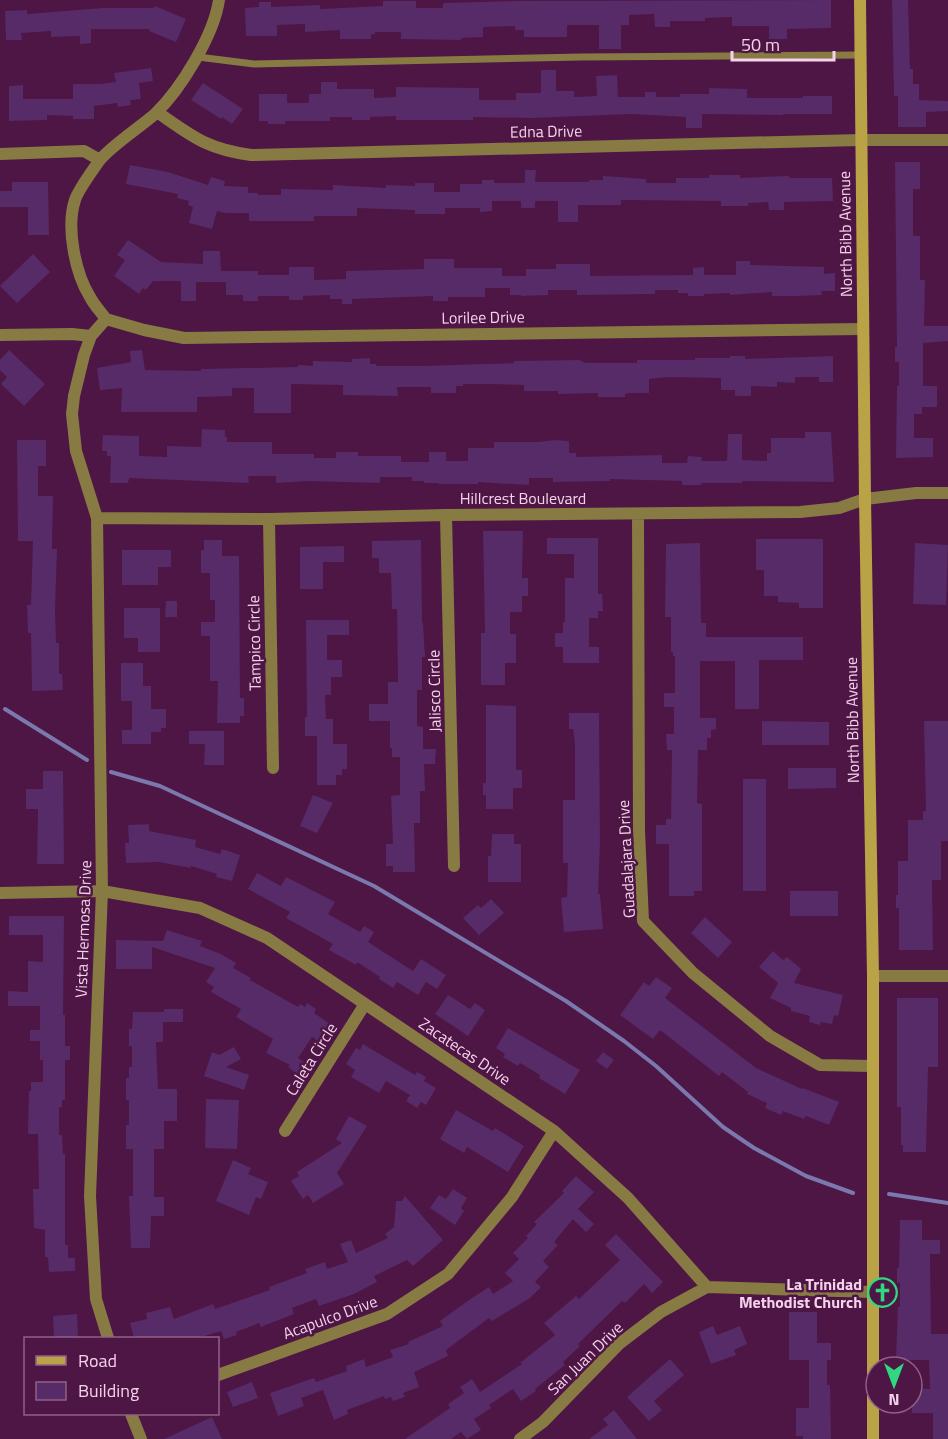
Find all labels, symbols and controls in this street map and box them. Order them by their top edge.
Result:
scale bar [732,24,834,62]
text: 50 m [741,31,780,58]
street label: Edna Drive [510,118,582,144]
street label: North Bibb Avenue [832,171,858,297]
street label: Lorilee Drive [441,304,525,330]
street label: Hillcrest Boulevard [460,486,586,510]
street label: Tampico Circle [241,595,267,691]
street label: Jalisco Circle [421,650,447,732]
street label: North Bibb Avenue [839,657,865,783]
street label: Guadalajara Drive [611,799,641,919]
street label: Vista Hermosa Drive [69,860,97,998]
street label: Zacatecas Drive [414,1011,516,1091]
street label: Caleta Circle [279,1018,343,1100]
place label: La Trinidad Methodist Church [739,1272,862,1314]
church icon: La Trinidad Methodist Church [867,1277,899,1309]
street label: Acapulco Drive [279,1289,381,1345]
street label: San Juan Drive [542,1316,628,1400]
legend [24,1337,219,1415]
text: Road [78,1347,117,1374]
north arrow [864,1355,924,1415]
text: Building [78,1377,139,1404]
text: N [888,1388,900,1412]

